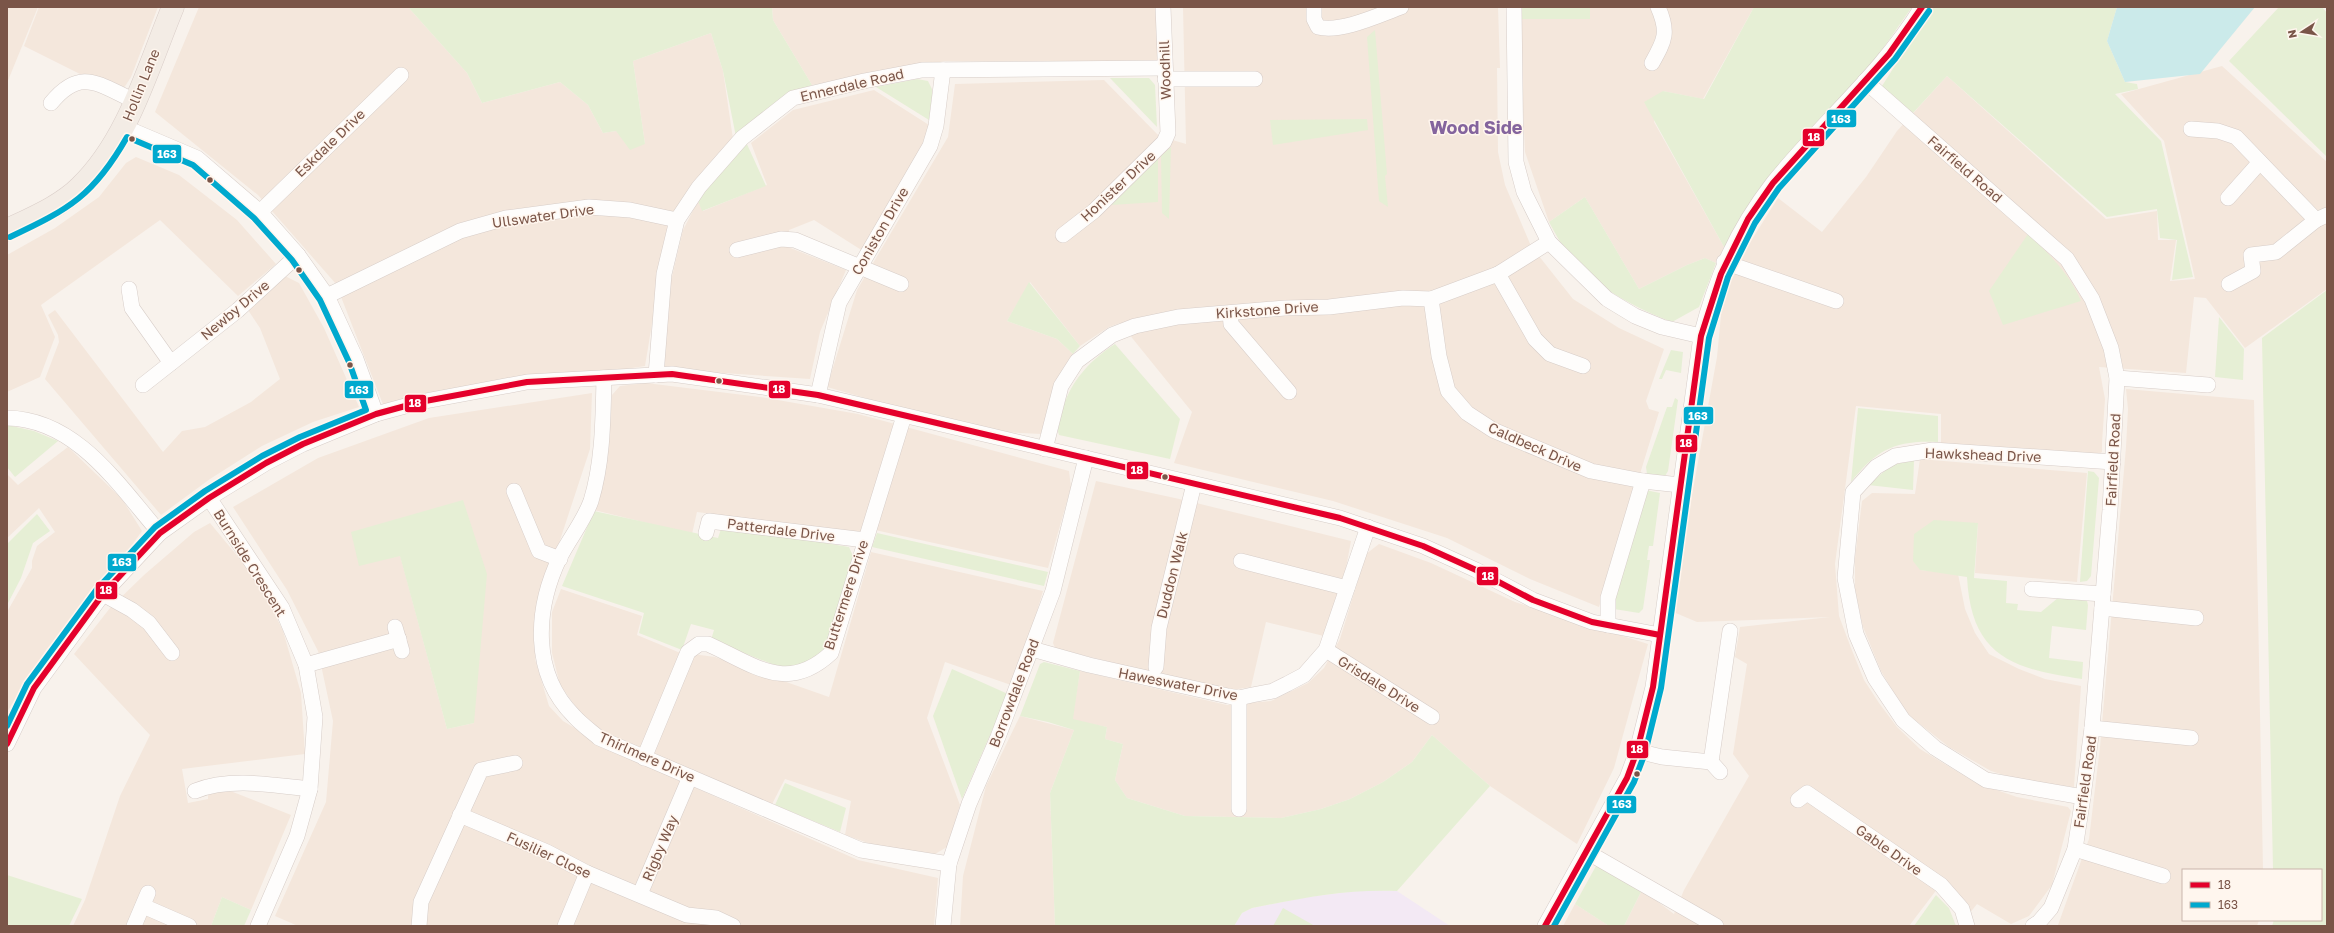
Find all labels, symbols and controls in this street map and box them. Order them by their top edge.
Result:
north arrow [2282,12,2322,52]
text: N [2285,29,2299,40]
street label: Woodhill [1155,40,1174,100]
street label: Hollin Lane [118,46,163,124]
street label: Ennerdale Road [798,64,905,105]
street label: Eskdale Drive [291,105,368,180]
line badge: 163 [1826,109,1857,128]
text: 163 [1831,112,1851,125]
district label: Wood Side [1430,116,1523,138]
line badge: 18 [1802,128,1825,147]
text: 18 [1808,130,1820,143]
street label: Fairfield Road [1925,132,2006,206]
unlabelled marker [127,134,137,144]
line badge: 163 [152,144,182,164]
text: 163 [157,147,177,160]
street label: Honister Drive [1077,147,1159,225]
unlabelled marker [205,175,215,185]
street label: Coniston Drive [848,184,912,278]
street label: Ullswater Drive [491,200,595,231]
unlabelled marker [294,265,304,275]
street label: Newby Drive [197,276,272,343]
street label: Kirkstone Drive [1215,297,1319,322]
unlabelled marker [345,360,355,370]
unlabelled marker [714,376,724,386]
line badge: 163 [344,380,374,399]
line badge: 18 [768,380,791,399]
text: 18 [773,382,785,395]
text: 163 [349,383,369,396]
line badge: 18 [404,394,427,413]
text: 18 [409,396,421,409]
line badge: 163 [1683,406,1714,425]
text: 163 [1688,409,1708,422]
street label: Fairfield Road [2102,413,2123,507]
street label: Caldbeck Drive [1486,418,1585,475]
line badge: 18 [1675,434,1698,453]
text: 18 [1680,436,1692,449]
street label: Hawkshead Drive [1924,444,2042,465]
line badge: 18 [1126,461,1149,480]
text: 18 [1131,463,1143,476]
unlabelled marker [1160,472,1170,482]
street label: Burnside Crescent [210,506,290,620]
street label: Patterdale Drive [726,514,836,545]
street label: Duddon Walk [1152,529,1191,620]
street label: Buttermere Drive [820,538,871,652]
line badge: 163 [107,553,137,572]
text: 163 [112,555,132,568]
line badge: 18 [1476,566,1499,586]
text: 18 [1482,569,1494,582]
line badge: 18 [95,581,118,600]
text: 18 [100,583,112,596]
street label: Borrowdale Road [985,636,1042,749]
street label: Grisdale Drive [1335,652,1423,716]
street label: Haweswater Drive [1117,664,1239,703]
street label: Thirlmere Drive [597,728,698,785]
street label: Fairfield Road [2070,735,2099,829]
line badge: 18 [1626,740,1649,759]
text: 18 [1631,742,1643,755]
unlabelled marker [1632,769,1642,779]
line badge: 163 [1606,795,1637,814]
text: 163 [1612,797,1632,810]
street label: Rigby Way [638,812,681,883]
street label: Gable Drive [1853,821,1926,879]
street label: Fusilier Close [504,828,594,881]
legend [2182,869,2322,921]
text: 18 [2218,877,2231,892]
text: 163 [2218,897,2238,912]

